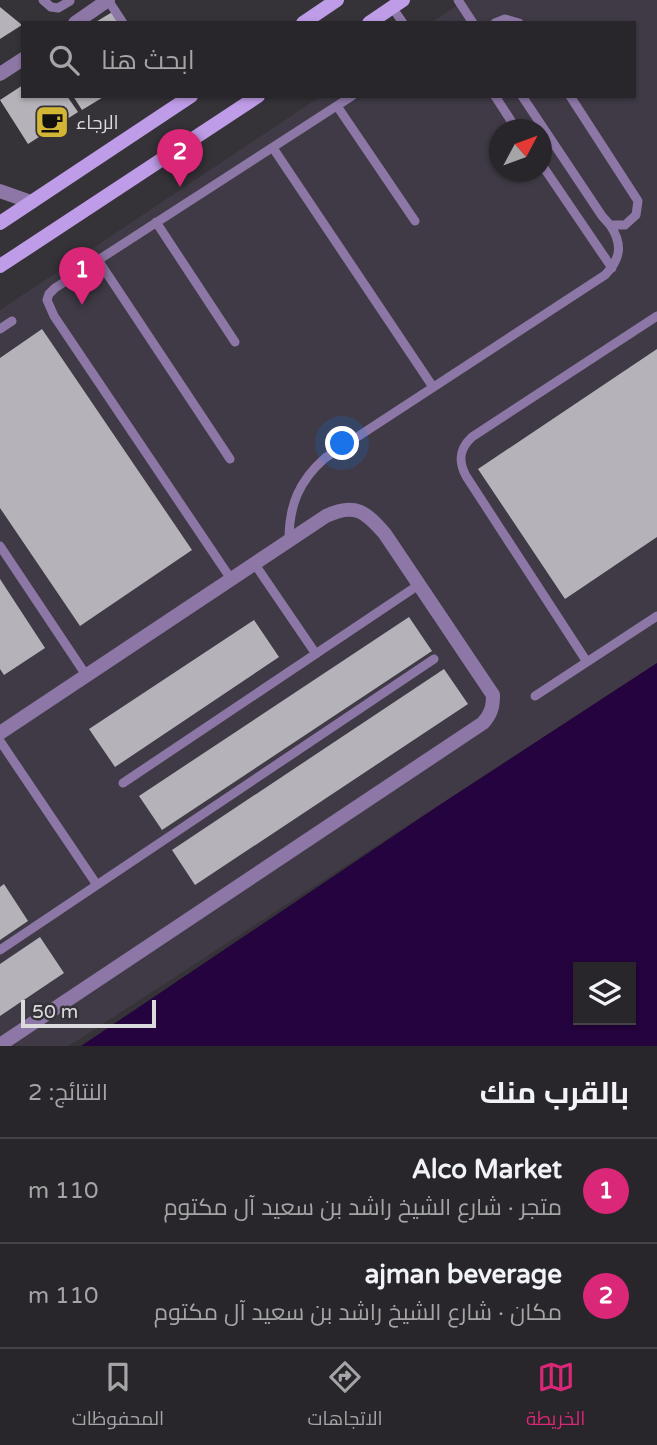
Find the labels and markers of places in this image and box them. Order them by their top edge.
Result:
cafe icon: الرجاء [33,103,71,141]
place label: الرجاء [76,112,119,134]
pin: 2 [157,129,203,187]
pin: 1 [59,247,105,305]

